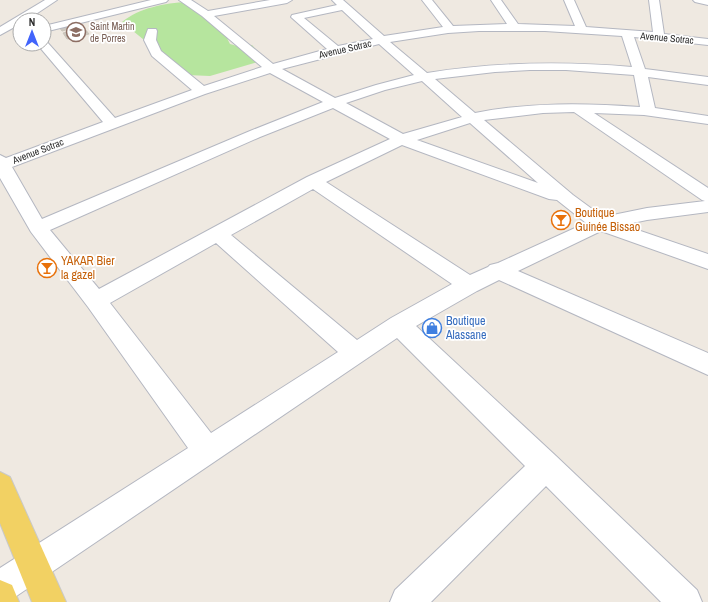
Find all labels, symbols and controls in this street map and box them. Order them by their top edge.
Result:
north arrow [12,12,52,52]
text: N [29,15,35,29]
place label: Saint Martin de Porres [90,20,135,45]
school or university icon: Saint Martin de Porres [65,21,87,43]
street label: Avenue Sotrac [639,29,694,47]
street label: Avenue Sotrac [316,37,373,62]
street label: Avenue Sotrac [10,135,65,167]
place label: Boutique Guinée Bissao [575,205,640,235]
bar icon: Boutique Guinée Bissao [550,209,572,231]
place label: YAKAR Bier la gazel [61,253,115,283]
bar icon: YAKAR Bier la gazel [36,257,58,279]
place label: Boutique Alassane [445,313,486,343]
shop icon: Boutique Alassane [421,317,443,339]

